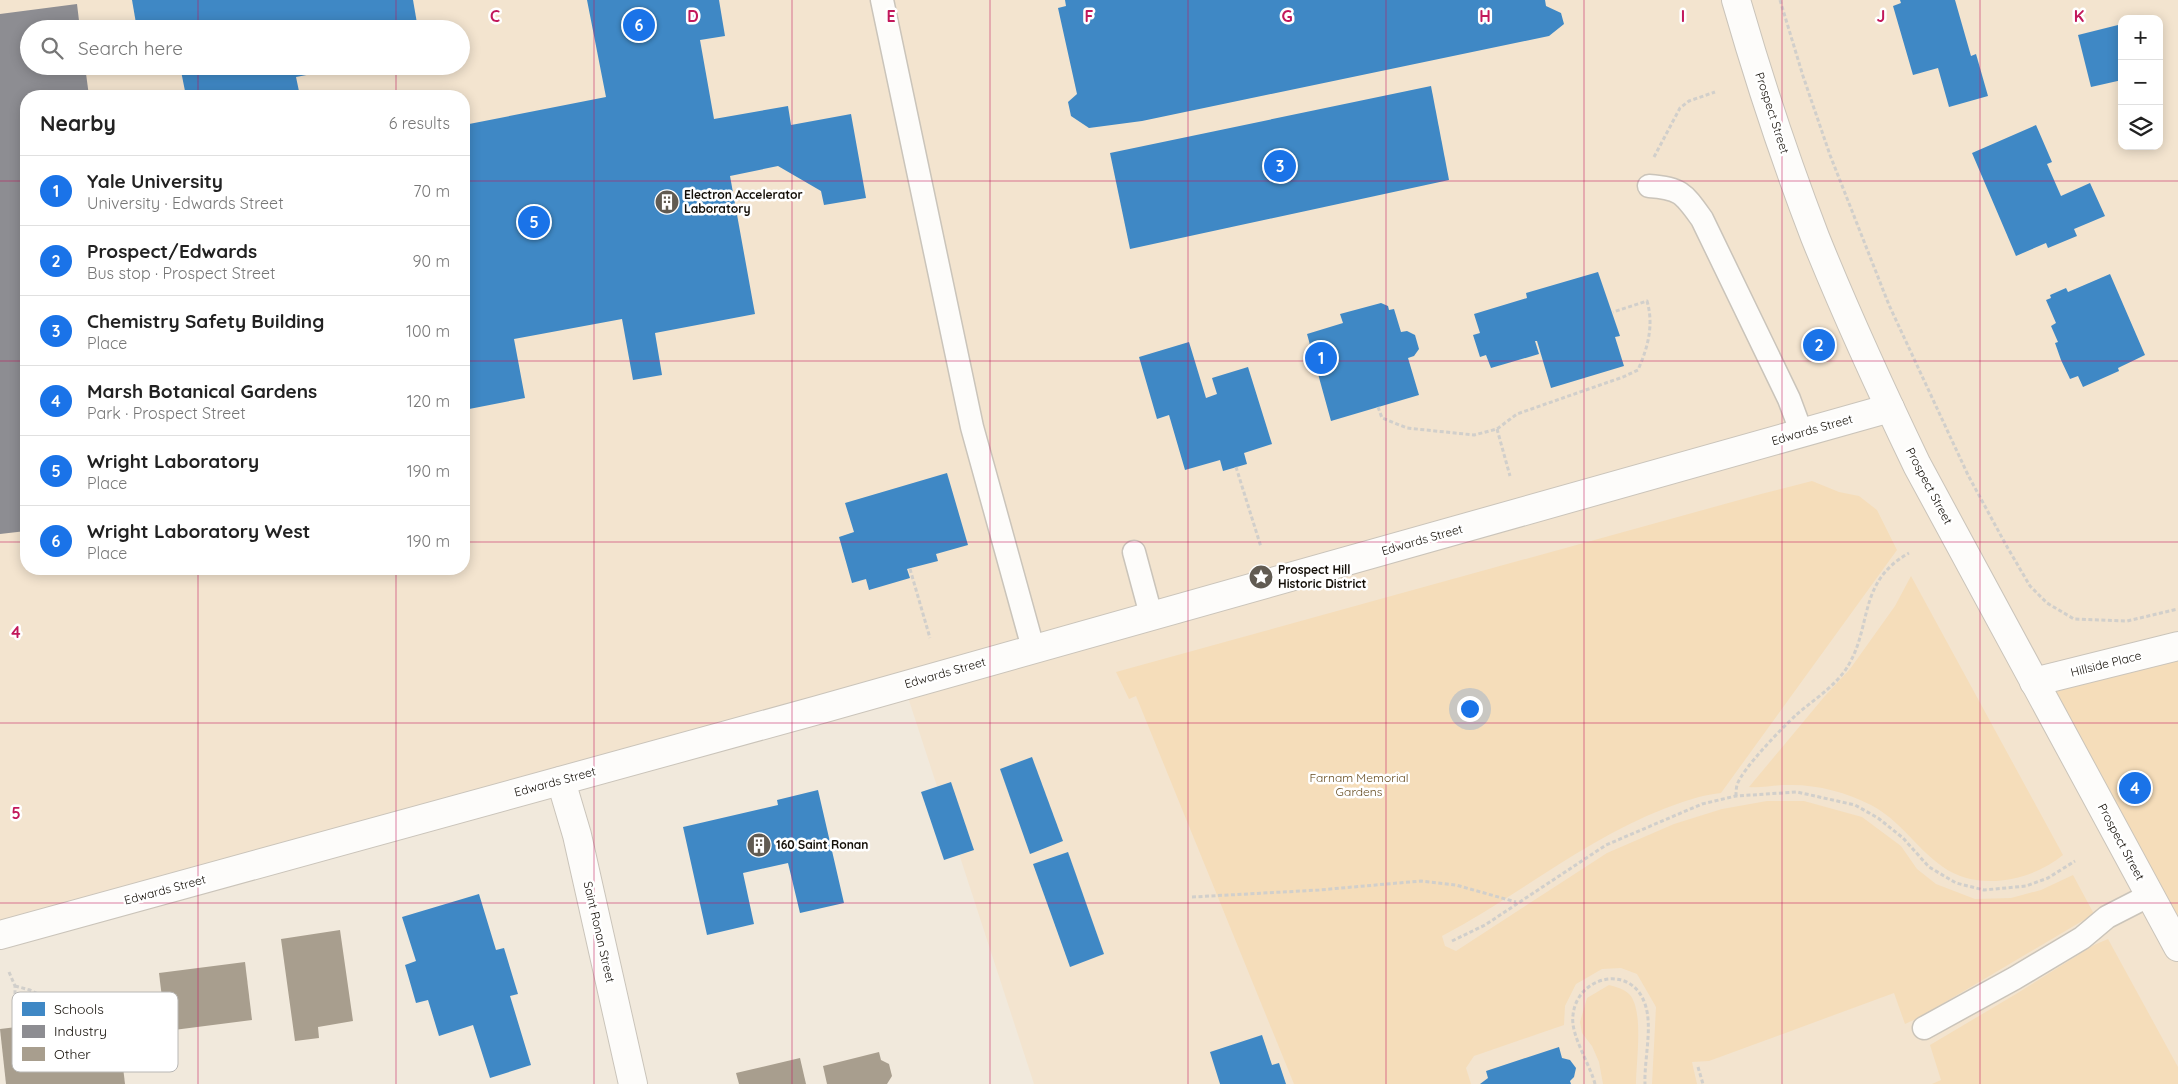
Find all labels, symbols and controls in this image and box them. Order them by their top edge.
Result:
text: C [490,6,500,26]
pin: 6 [623,6,655,44]
text: D [687,6,699,26]
text: E [886,6,896,26]
text: F [1085,6,1094,26]
text: G [1281,6,1293,26]
text: H [1479,6,1491,26]
text: I [1681,6,1685,26]
text: J [1877,6,1885,26]
text: K [2074,6,2084,26]
map controls [2118,15,2163,150]
button: + [2118,15,2163,60]
search box [20,20,470,75]
icon: search [38,34,66,62]
text: Search here [78,36,183,60]
button: − [2118,60,2163,105]
street label: Prospect Street [1752,70,1793,155]
button: layers [2118,105,2163,150]
text: Nearby [40,110,116,136]
text: 6 results [389,113,450,133]
pin: 3 [1264,147,1296,185]
text: Yale University [87,169,223,193]
text: 1 [53,181,59,201]
text: 70 m [413,181,450,201]
place label: Electron Accelerator Laboratory [684,187,803,216]
building icon: Electron Accelerator Laboratory [654,189,680,215]
text: University · Edwards Street [87,193,284,213]
pin: 5 [518,203,550,241]
text: Prospect/Edwards [87,239,257,263]
text: 2 [51,251,61,271]
text: 90 m [413,251,450,271]
text: Bus stop · Prospect Street [87,263,276,283]
text: Chemistry Safety Building [87,309,324,333]
text: 3 [52,321,60,341]
text: 100 m [406,321,450,341]
pin: 2 [1803,326,1835,364]
text: Place [87,333,127,353]
pin: 1 [1305,339,1337,377]
text: Marsh Botanical Gardens [87,379,317,403]
text: 4 [51,391,61,411]
text: 120 m [407,391,450,411]
text: Park · Prospect Street [87,403,246,423]
street label: Edwards Street [1770,411,1854,448]
street label: Prospect Street [1903,445,1956,527]
text: Wright Laboratory [87,449,259,473]
text: 5 [51,461,61,481]
text: 190 m [407,461,450,481]
text: Place [87,473,127,493]
text: Wright Laboratory West [87,519,310,543]
street label: Edwards Street [1380,521,1464,558]
text: 6 [52,531,60,551]
text: 190 m [407,531,450,551]
text: Place [87,543,127,563]
place label: Prospect Hill Historic District [1278,562,1367,591]
place icon: Prospect Hill Historic District [1248,564,1274,590]
text: 4 [11,622,21,642]
street label: Hillside Place [2069,647,2143,680]
street label: Edwards Street [903,654,987,691]
your location [1457,696,1483,722]
street label: Edwards Street [513,763,597,800]
pin: 4 [2119,769,2151,807]
park label: Farnam Memorial Gardens [1310,770,1409,799]
street label: Prospect Street [2095,801,2148,883]
text: 5 [11,803,21,823]
building icon: 160 Saint Ronan [746,832,772,858]
place label: 160 Saint Ronan [776,837,869,852]
street label: Edwards Street [123,871,207,908]
street label: Saint Ronan Street [581,880,618,984]
legend [12,992,178,1072]
text: Schools [54,1000,104,1018]
text: Industry [54,1022,107,1040]
text: Other [54,1045,91,1063]

